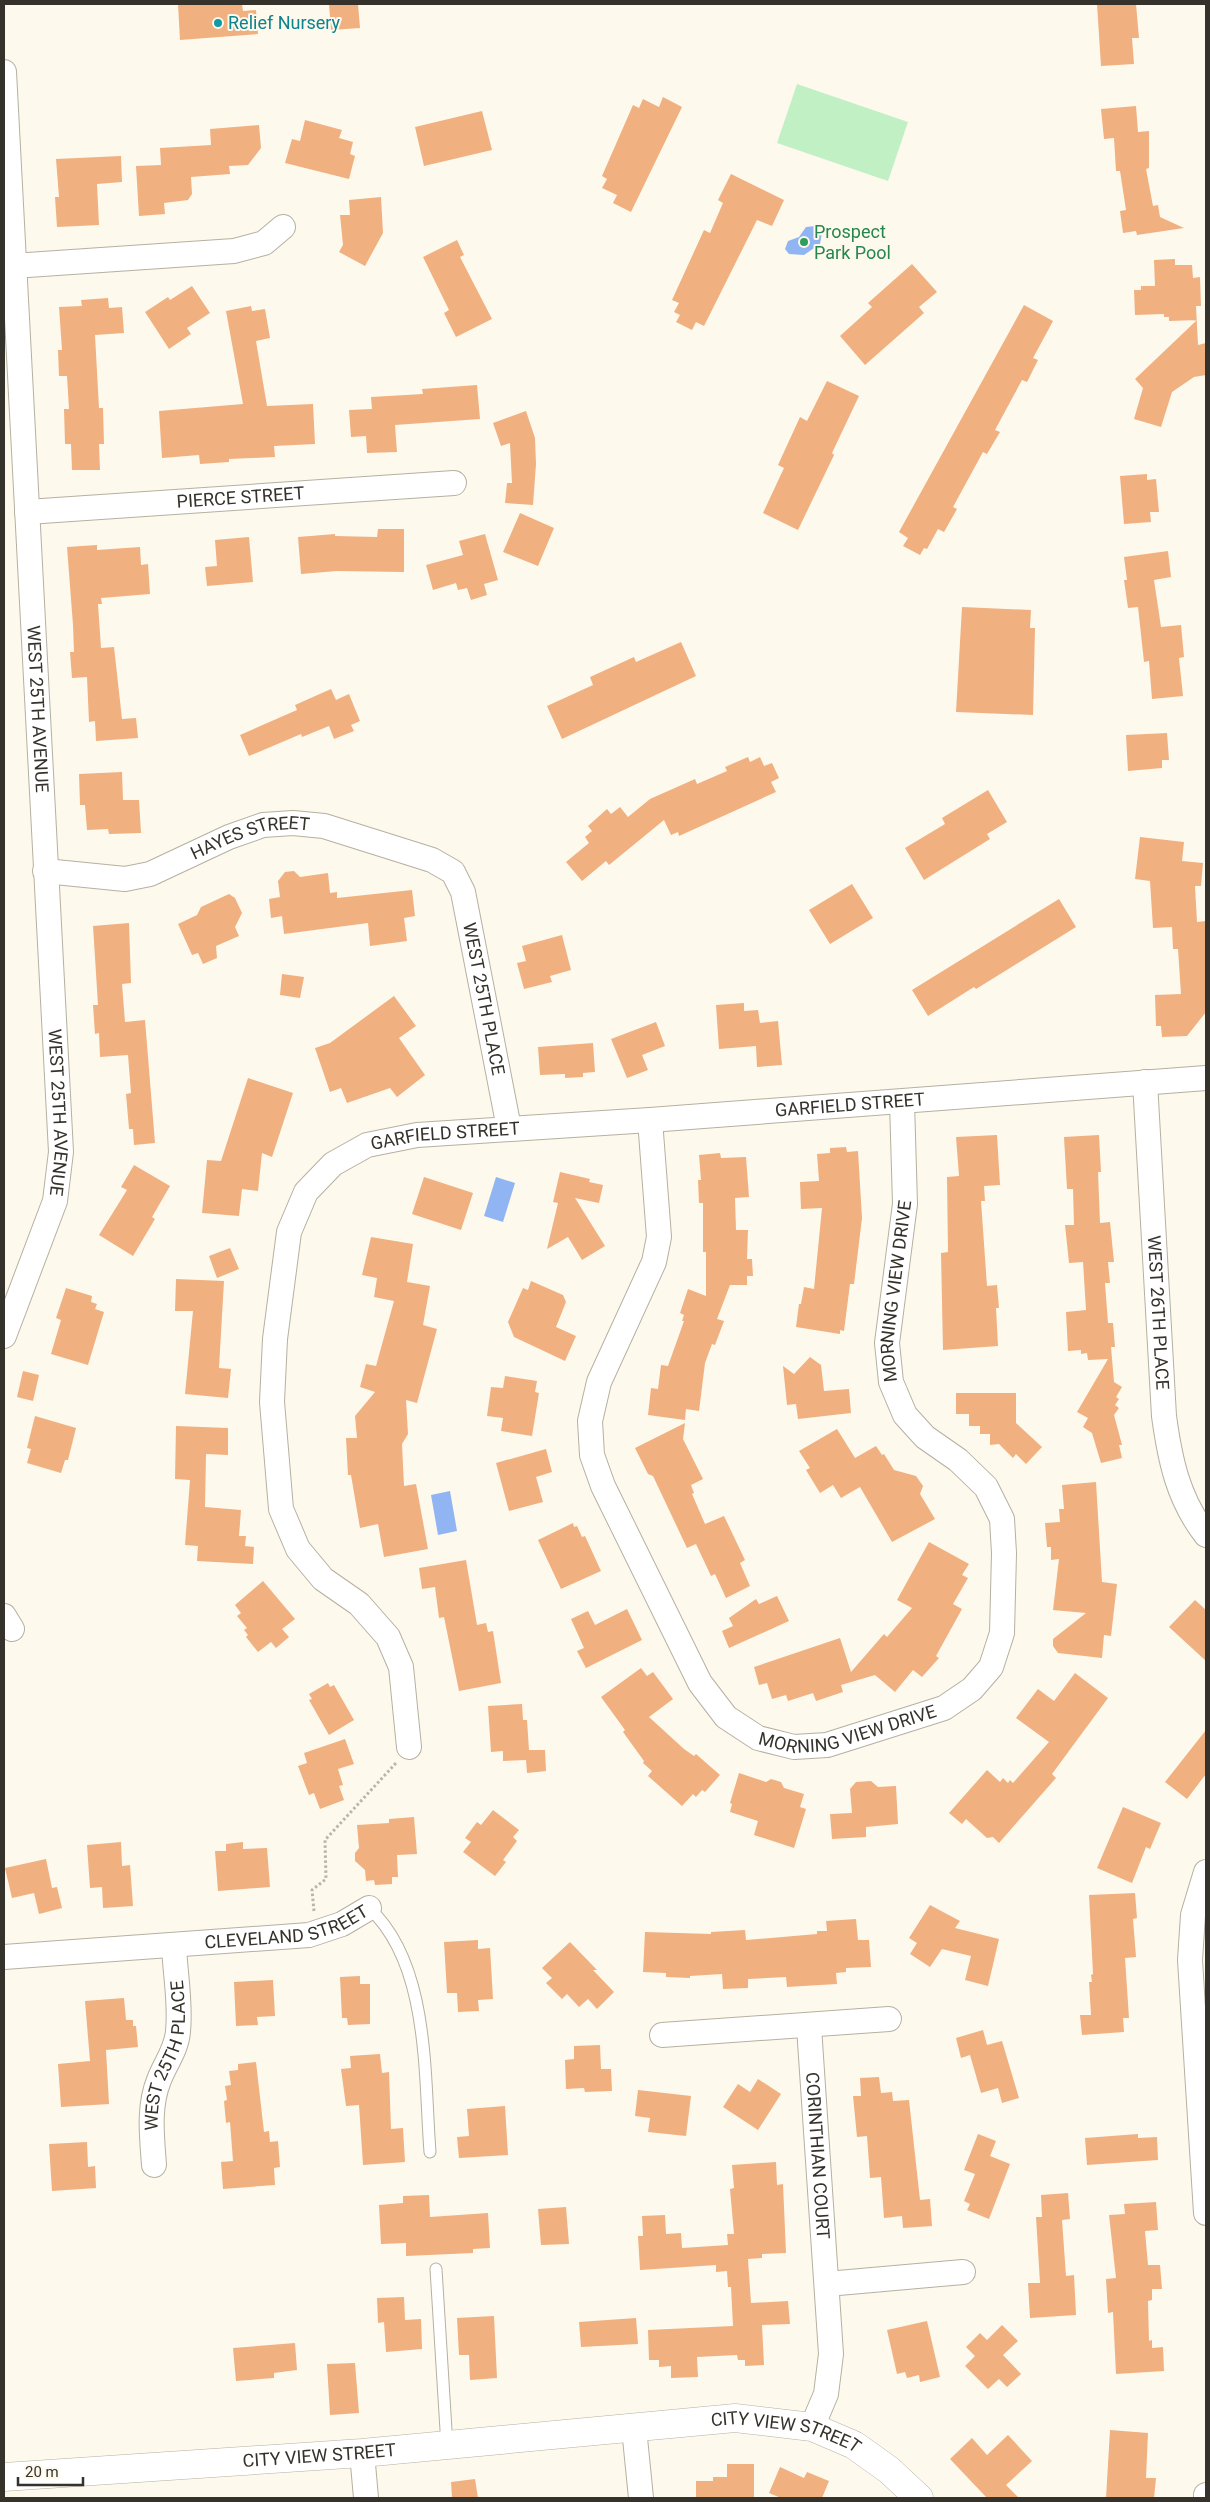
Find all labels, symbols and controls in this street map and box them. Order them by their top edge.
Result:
place label: Relief Nursery [228,12,341,33]
marker: Relief Nursery [212,17,224,29]
place label: Prospect Park Pool [814,221,891,263]
marker: Prospect Park Pool [798,236,810,248]
street label: PIERCE STREET [176,482,305,512]
street label: WEST 25TH AVENUE [23,625,53,793]
street label: HAYES STREET [187,812,311,864]
street label: WEST 25TH PLACE [459,921,509,1077]
street label: WEST 25TH AVENUE [45,1028,72,1197]
street label: GARFIELD STREET [774,1088,926,1121]
street label: GARFIELD STREET [369,1117,521,1154]
street label: MORNING VIEW DRIVE [876,1199,915,1383]
street label: WEST 26TH PLACE [1144,1235,1174,1391]
street label: MORNING VIEW DRIVE [757,1700,939,1757]
street label: CLEVELAND STREET [204,1900,372,1953]
street label: WEST 25TH PLACE [141,1980,189,2131]
street label: CORINTHIAN COURT [802,2071,834,2240]
street label: CITY VIEW STREET [710,2407,866,2457]
street label: CITY VIEW STREET [242,2439,397,2471]
scale bar [18,2454,82,2486]
text: 20 m [25,2463,59,2481]

